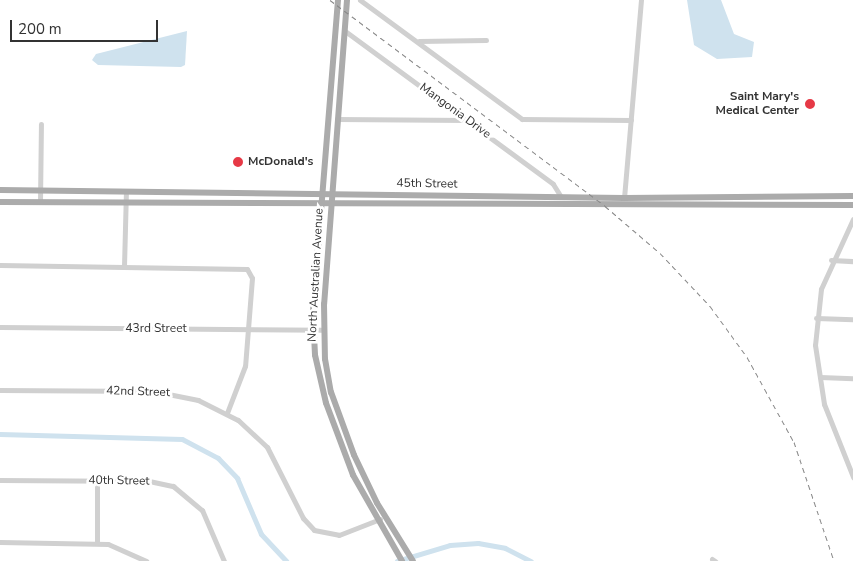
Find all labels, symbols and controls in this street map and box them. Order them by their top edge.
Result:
scale bar [12,10,160,42]
text: 200 m [18,19,62,39]
street label: Mangonia Drive [417,80,493,142]
place label: Saint Mary's Medical Center [716,90,799,118]
marker: Saint Mary's Medical Center [803,97,817,111]
place label: McDonald's [248,155,313,169]
marker: McDonald's [232,156,244,168]
street label: 45th Street [396,176,458,192]
street label: North Australian Avenue [305,208,327,342]
street label: 43rd Street [125,322,187,336]
street label: 42nd Street [106,384,170,400]
street label: 40th Street [88,473,150,489]

